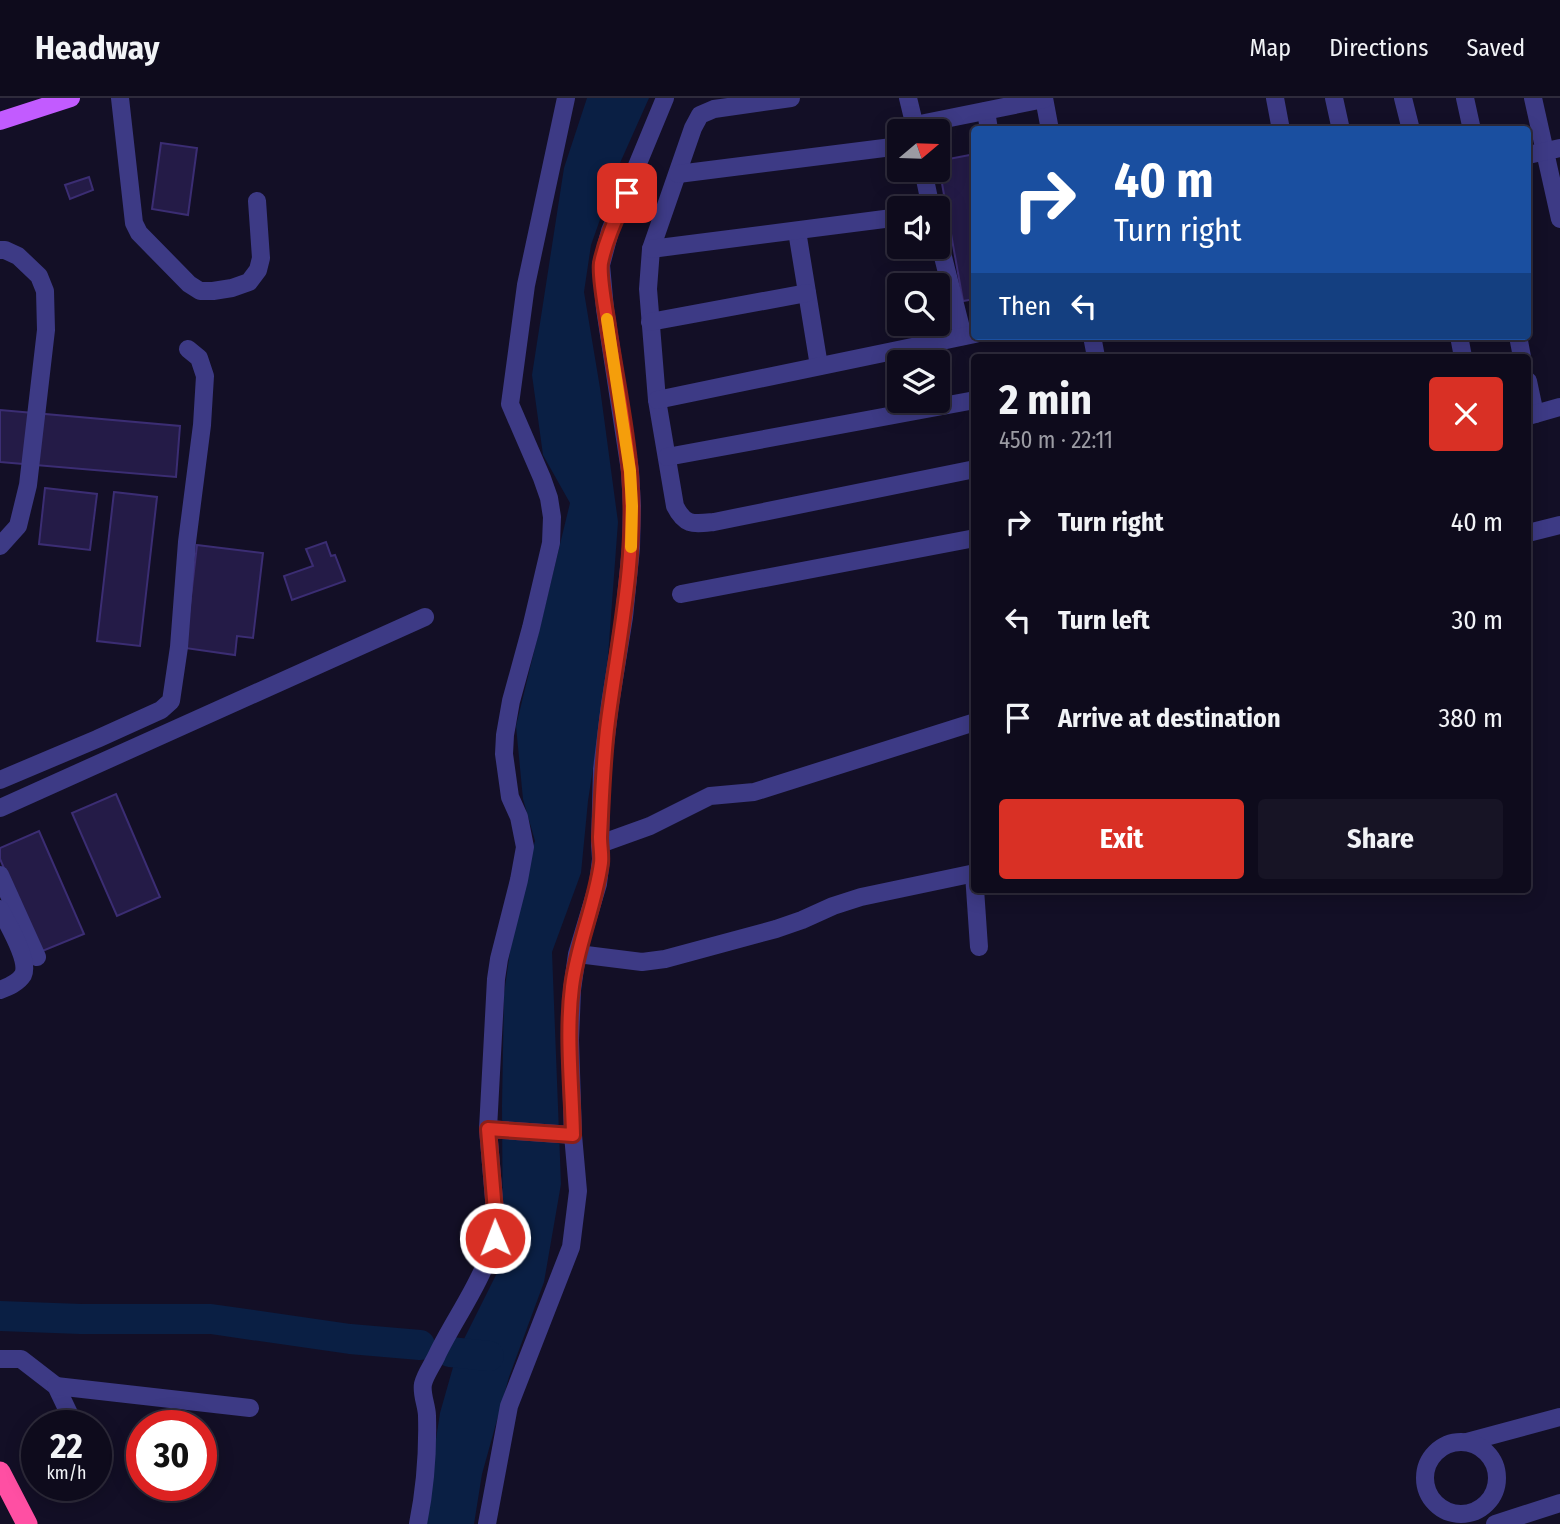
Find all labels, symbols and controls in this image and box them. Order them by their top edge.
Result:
text: Headway [35,28,159,68]
text: Map [1250,34,1291,62]
text: Directions [1329,34,1428,62]
text: Saved [1466,34,1525,62]
north arrow [887,119,950,182]
map controls [887,119,950,413]
text: 40 m [1114,151,1214,210]
icon: right [999,154,1090,245]
pin [597,163,657,223]
icon: arrive [608,174,646,212]
button: sound [887,196,950,259]
text: Turn right [1114,211,1241,249]
button: search [887,273,950,336]
icon: left [1065,287,1103,325]
text: Then [999,291,1051,322]
button: layers [887,350,950,413]
text: 2 min [999,375,1092,425]
button: close [1429,377,1503,451]
text: 450 m · 22:11 [999,426,1113,454]
icon: right [999,503,1037,541]
text: Turn right [1058,507,1164,538]
text: 40 m [1451,507,1503,538]
icon: left [999,601,1037,639]
text: Turn left [1058,605,1150,636]
text: 30 m [1452,605,1503,636]
icon: arrive [999,699,1037,737]
text: Arrive at destination [1058,703,1281,734]
text: 380 m [1439,703,1503,734]
button: Exit [999,799,1244,879]
button: Share [1258,799,1503,879]
position arrow [458,1201,532,1275]
speed limit sign: 30 [126,1410,217,1501]
text: 22 [50,1425,83,1467]
text: km/h [46,1462,87,1484]

